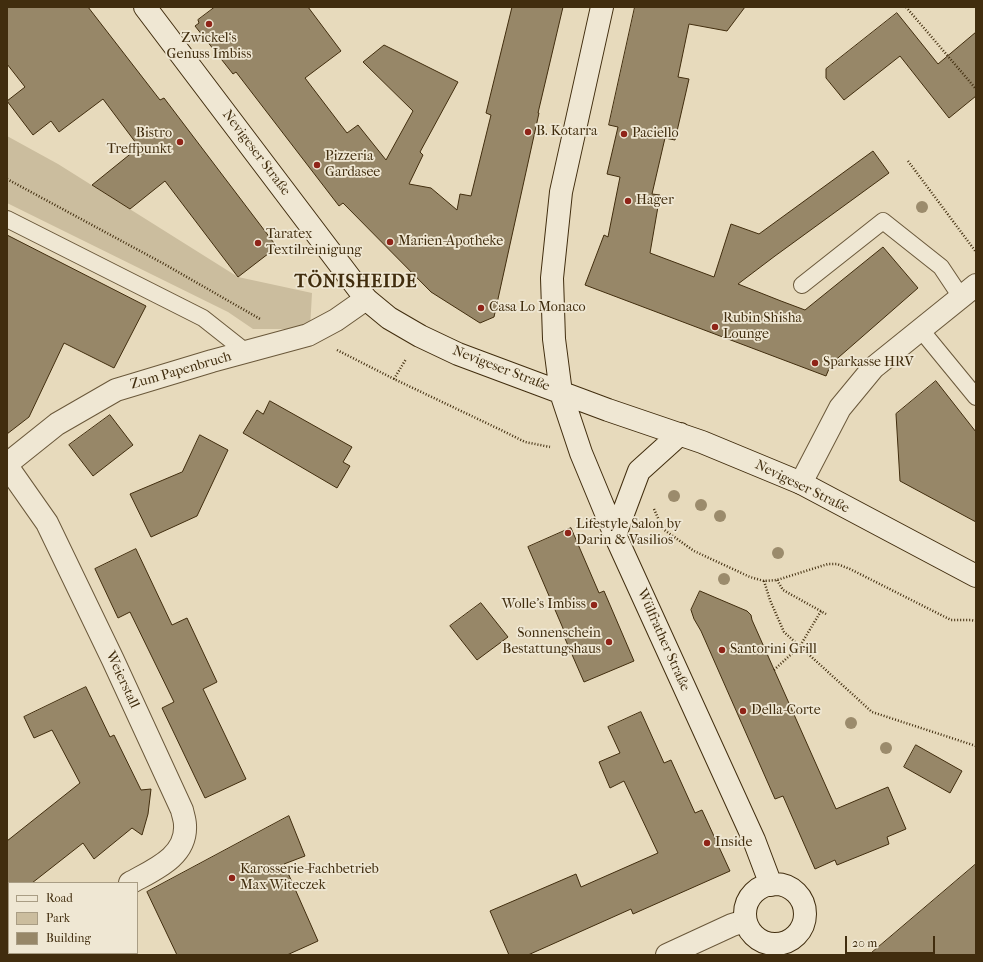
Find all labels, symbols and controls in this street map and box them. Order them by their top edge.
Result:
marker: Zwickel‘s Genuss Imbiss [204,19,214,29]
place label: Zwickel‘s Genuss Imbiss [167,31,251,64]
street label: Nevigeser Straße [218,107,294,199]
place label: B. Kotarra [536,124,598,140]
place label: Bistro Treffpunkt [107,126,172,158]
place label: Paciello [632,126,679,142]
marker: B. Kotarra [523,127,533,137]
marker: Paciello [619,129,629,139]
marker: Bistro Treffpunkt [175,137,185,147]
place label: Pizzeria Gardasee [325,149,380,182]
marker: Pizzeria Gardasee [312,160,322,170]
place label: Hager [636,193,674,209]
marker: Hager [623,196,633,206]
place label: Taratex Textilreinigung [266,227,362,260]
place label: Marien-Apotheke [398,234,503,250]
marker: Marien-Apotheke [385,237,395,247]
marker: Taratex Textilreinigung [253,238,263,248]
district label: TÖNISHEIDE [295,272,417,294]
place label: Casa Lo Monaco [489,300,586,316]
marker: Casa Lo Monaco [476,303,486,313]
place label: Rubin Shisha Lounge [723,311,802,344]
marker: Rubin Shisha Lounge [710,322,720,332]
street label: Nevigeser Straße [450,343,552,395]
street label: Zum Papenbruch [128,349,234,393]
place label: Sparkasse HRV [823,355,914,371]
marker: Sparkasse HRV [810,358,820,368]
street label: Nevigeser Straße [752,457,852,517]
place label: Lifestyle Salon by Darin & Vasilios [576,517,681,550]
marker: Lifestyle Salon by Darin & Vasilios [563,528,573,538]
street label: Wülfrather Straße [633,586,693,694]
place label: Wolle's Imbiss [502,597,586,613]
marker: Wolle's Imbiss [589,600,599,610]
place label: Sonnenschein Bestattungshaus [502,626,601,658]
marker: Sonnenschein Bestattungshaus [604,637,614,647]
place label: Santorini Grill [730,642,817,658]
marker: Santorini Grill [717,645,727,655]
street label: Weierstall [101,649,143,711]
place label: Della-Corte [751,703,821,719]
marker: Della-Corte [738,706,748,716]
place label: Inside [715,835,752,851]
marker: Inside [702,838,712,848]
place label: Karosserie-Fachbetrieb Max Witeczek [240,862,379,894]
marker: Karosserie-Fachbetrieb Max Witeczek [227,873,237,883]
legend [8,882,138,954]
text: Road [46,891,73,905]
text: Park [46,911,70,925]
scale bar [847,928,937,954]
text: Building [46,931,91,945]
text: 20 m [852,936,877,950]

